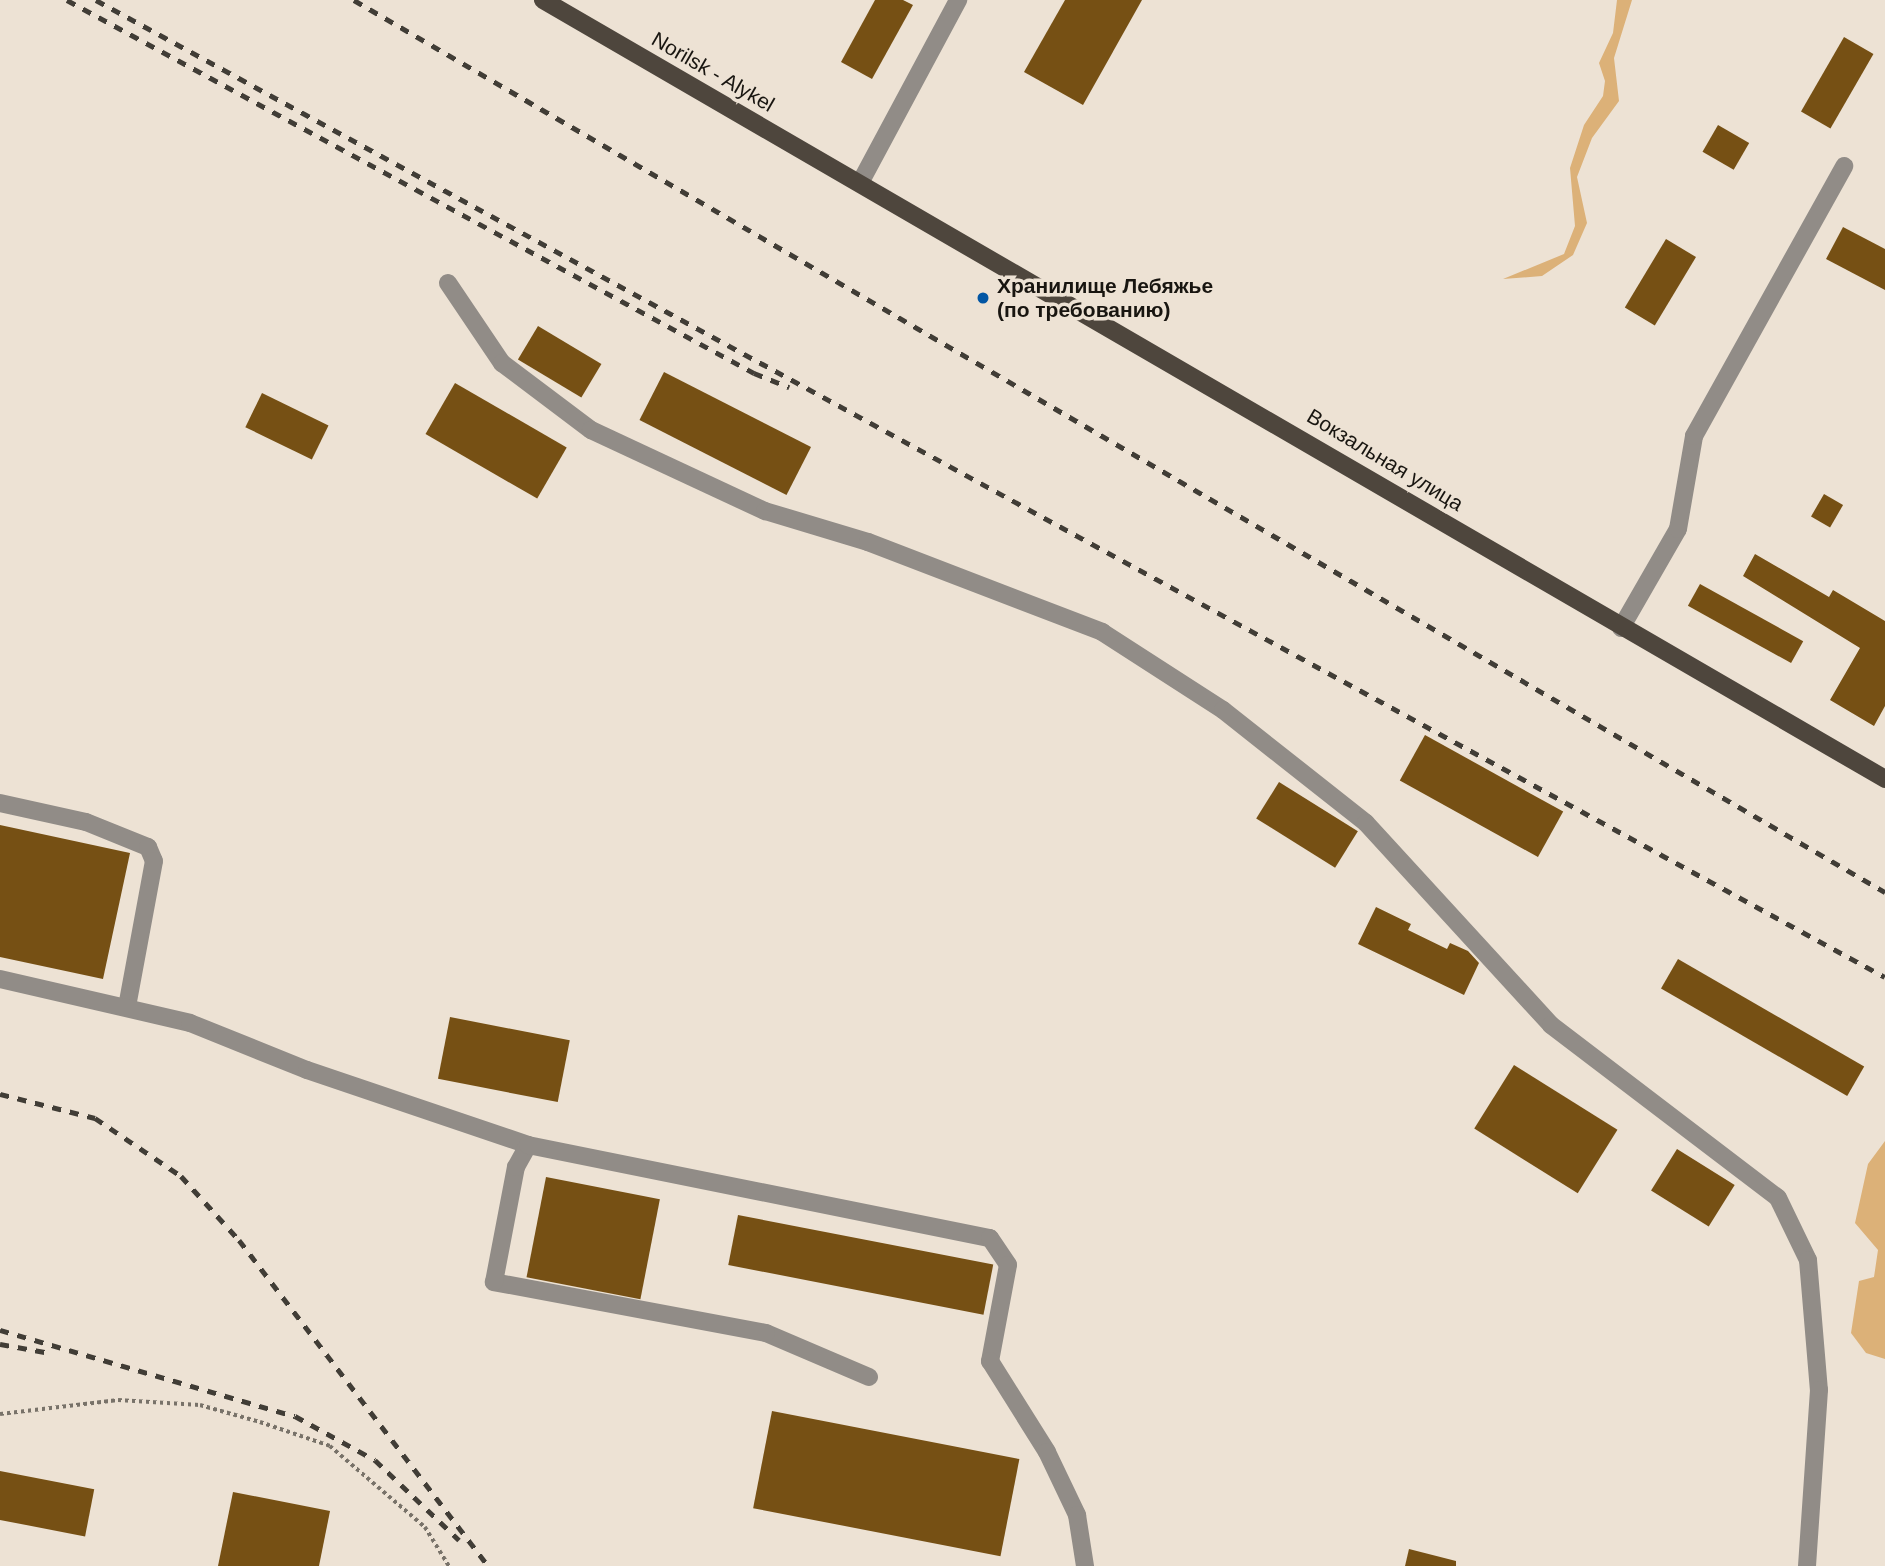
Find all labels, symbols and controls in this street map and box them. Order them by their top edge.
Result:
street label: Norilsk - Alykel [647,26,779,118]
place label: Хранилище Лебяжье (по требованию) [997,273,1213,323]
marker: Хранилище Лебяжье (по требованию) [975,290,991,306]
street label: Вокзальная улица [1302,403,1468,517]

